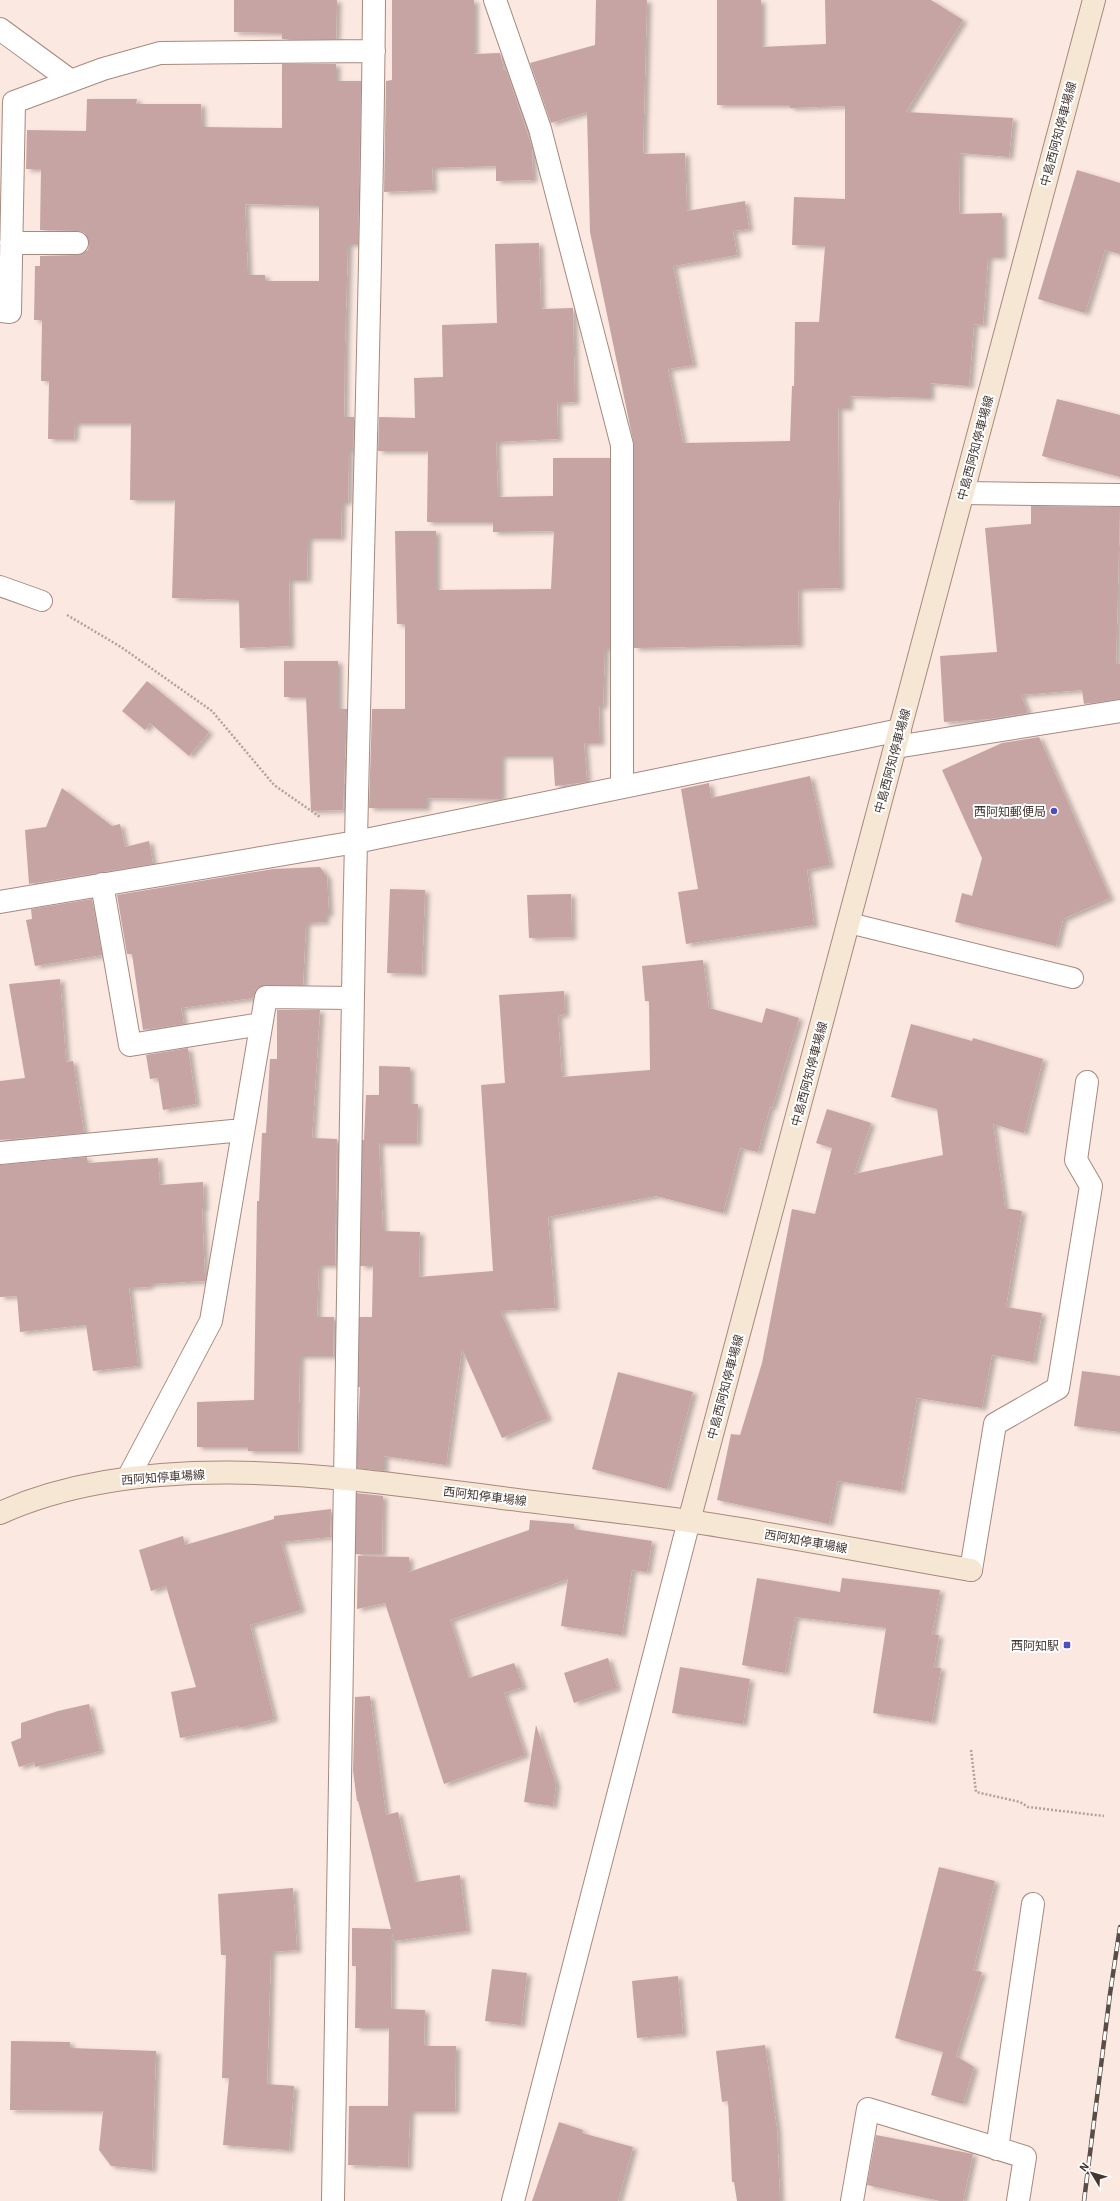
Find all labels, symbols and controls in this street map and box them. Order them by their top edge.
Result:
street label: 中島西阿知停車場線 [1037,80,1079,188]
street label: 中島西阿知停車場線 [954,394,996,502]
street label: 中島西阿知停車場線 [871,707,913,815]
place label: 西阿知郵便局 [974,804,1046,819]
marker: 西阿知郵便局 [1049,806,1059,816]
street label: 中島西阿知停車場線 [788,1020,830,1128]
street label: 中島西阿知停車場線 [704,1333,746,1441]
street label: 西阿知停車場線 [121,1467,205,1487]
street label: 西阿知停車場線 [442,1483,528,1509]
street label: 西阿知停車場線 [763,1526,849,1556]
place label: 西阿知駅 [1011,1638,1059,1653]
marker: 西阿知駅 [1062,1640,1072,1650]
north arrow [1072,2153,1112,2193]
text: N [1076,2159,1092,2174]

